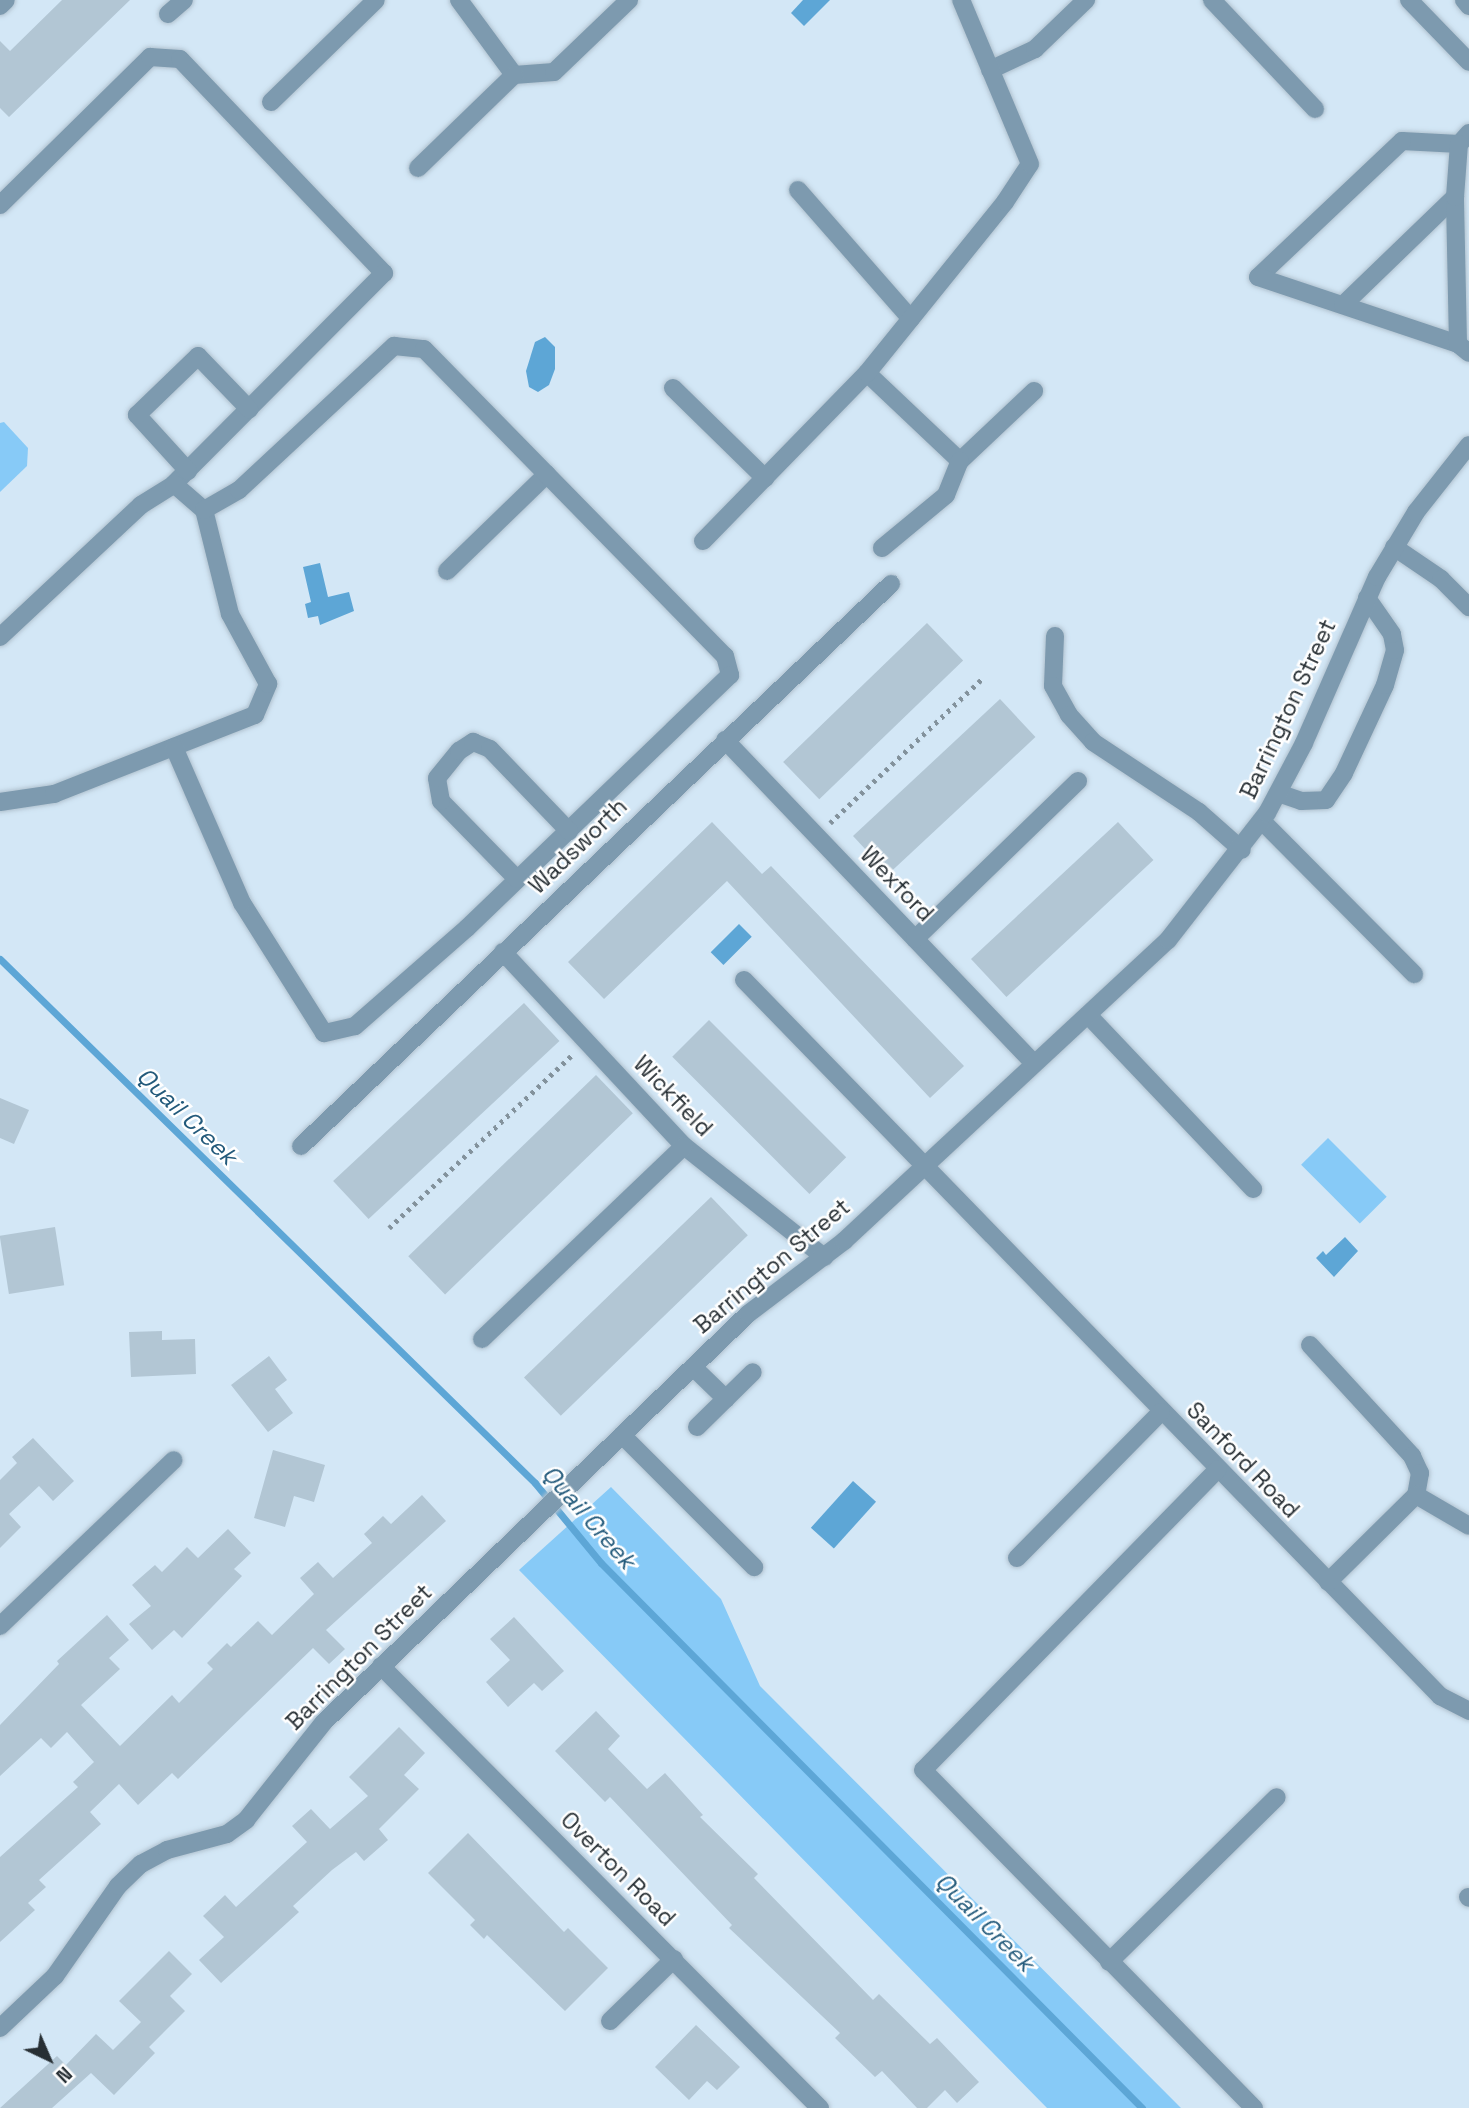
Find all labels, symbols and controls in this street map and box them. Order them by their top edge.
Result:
street label: Barrington Street [1234,615,1342,803]
street label: Wadsworth [523,793,633,899]
street label: Wexford [855,841,939,927]
street label: Wickfield [628,1050,718,1142]
water label: Quail Creek [131,1061,243,1171]
street label: Barrington Street [688,1193,856,1339]
street label: Sanford Road [1181,1396,1305,1524]
water label: Quail Creek [536,1459,642,1575]
street label: Barrington Street [280,1578,438,1736]
street label: Overton Road [555,1806,681,1932]
water label: Quail Creek [930,1867,1040,1977]
north arrow [14,2024,84,2094]
text: N [51,2061,77,2088]

